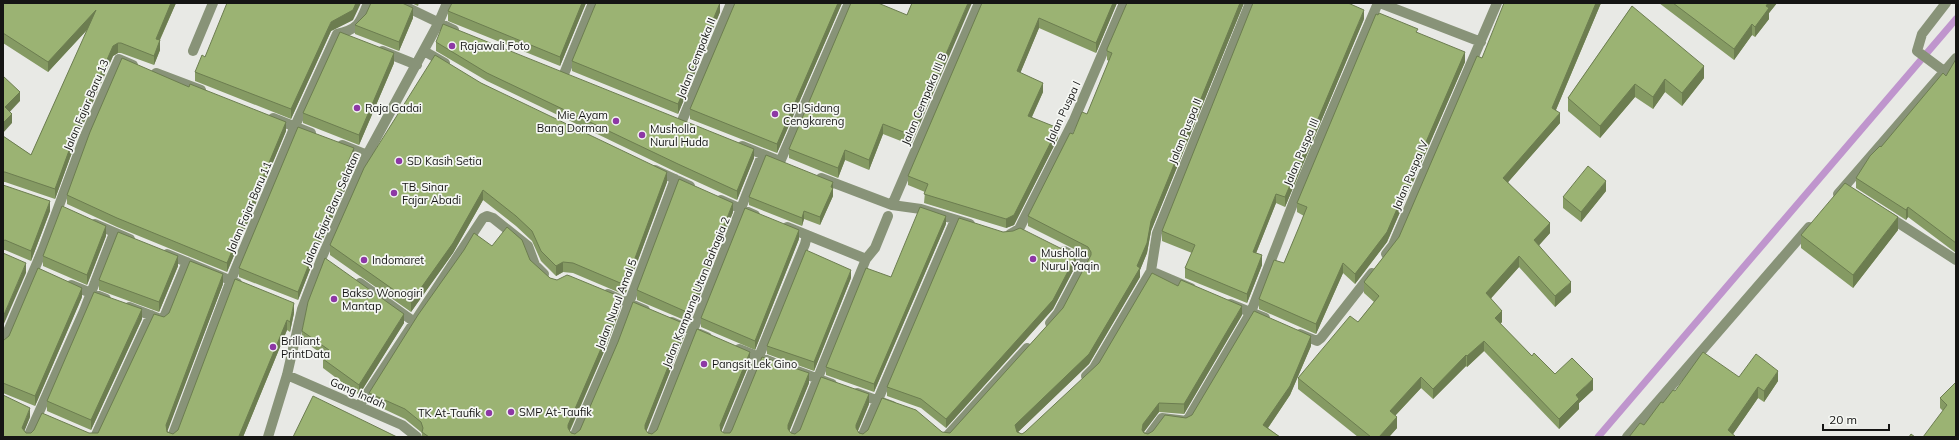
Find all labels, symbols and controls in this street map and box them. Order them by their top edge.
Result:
street label: Jalan Cempaka II [673,16,719,100]
place label: Rajawali Foto [460,39,530,53]
marker: Rajawali Foto [447,41,457,51]
street label: Jalan Cempaka III B [898,51,950,147]
street label: Jalan Fajar Baru 13 [60,57,112,153]
street label: Jalan Puspa I [1043,79,1083,145]
street label: Jalan Puspa II [1166,96,1204,166]
place label: Raja Gadai [365,101,422,115]
place label: GPI Sidang Cengkareng [783,101,844,128]
marker: Raja Gadai [352,103,362,113]
place label: Mie Ayam Bang Dorman [537,108,608,135]
marker: GPI Sidang Cengkareng [770,109,780,119]
marker: Mie Ayam Bang Dorman [611,116,621,126]
street label: Jalan Puspa III [1280,116,1322,188]
place label: Musholla Nurul Huda [650,122,708,149]
marker: Musholla Nurul Huda [637,130,647,140]
street label: Jalan Puspa IV [1389,138,1431,212]
street label: Jalan Fajar Baru Selatan [299,150,363,268]
place label: SD Kasih Setia [407,154,482,168]
marker: SD Kasih Setia [394,156,404,166]
street label: Jalan Fajar Baru 11 [223,159,275,255]
place label: TB. Sinar Fajar Abadi [402,180,461,207]
marker: TB. Sinar Fajar Abadi [389,188,399,198]
street label: Jalan Kampung Utan Bahagia 2 [659,214,733,369]
place label: Musholla Nurul Yaqin [1041,246,1100,273]
place label: Indomaret [372,253,424,267]
marker: Musholla Nurul Yaqin [1028,254,1038,264]
marker: Indomaret [359,255,369,265]
street label: Jalan Nurul Amal 5 [592,257,640,351]
place label: Bakso Wonogiri Mantap [342,286,423,313]
marker: Bakso Wonogiri Mantap [329,294,339,304]
place label: Brilliant PrintData [281,334,330,361]
marker: Brilliant PrintData [268,342,278,352]
place label: Pangsit Lek Gino [712,357,797,371]
marker: Pangsit Lek Gino [699,359,709,369]
street label: Gang Indah [328,374,388,412]
place label: SMP At-Taufik [519,405,592,419]
place label: TK At-Taufik [418,406,481,420]
scale bar [1823,406,1889,432]
marker: SMP At-Taufik [506,407,516,417]
marker: TK At-Taufik [484,408,494,418]
text: 20 m [1829,412,1857,427]

